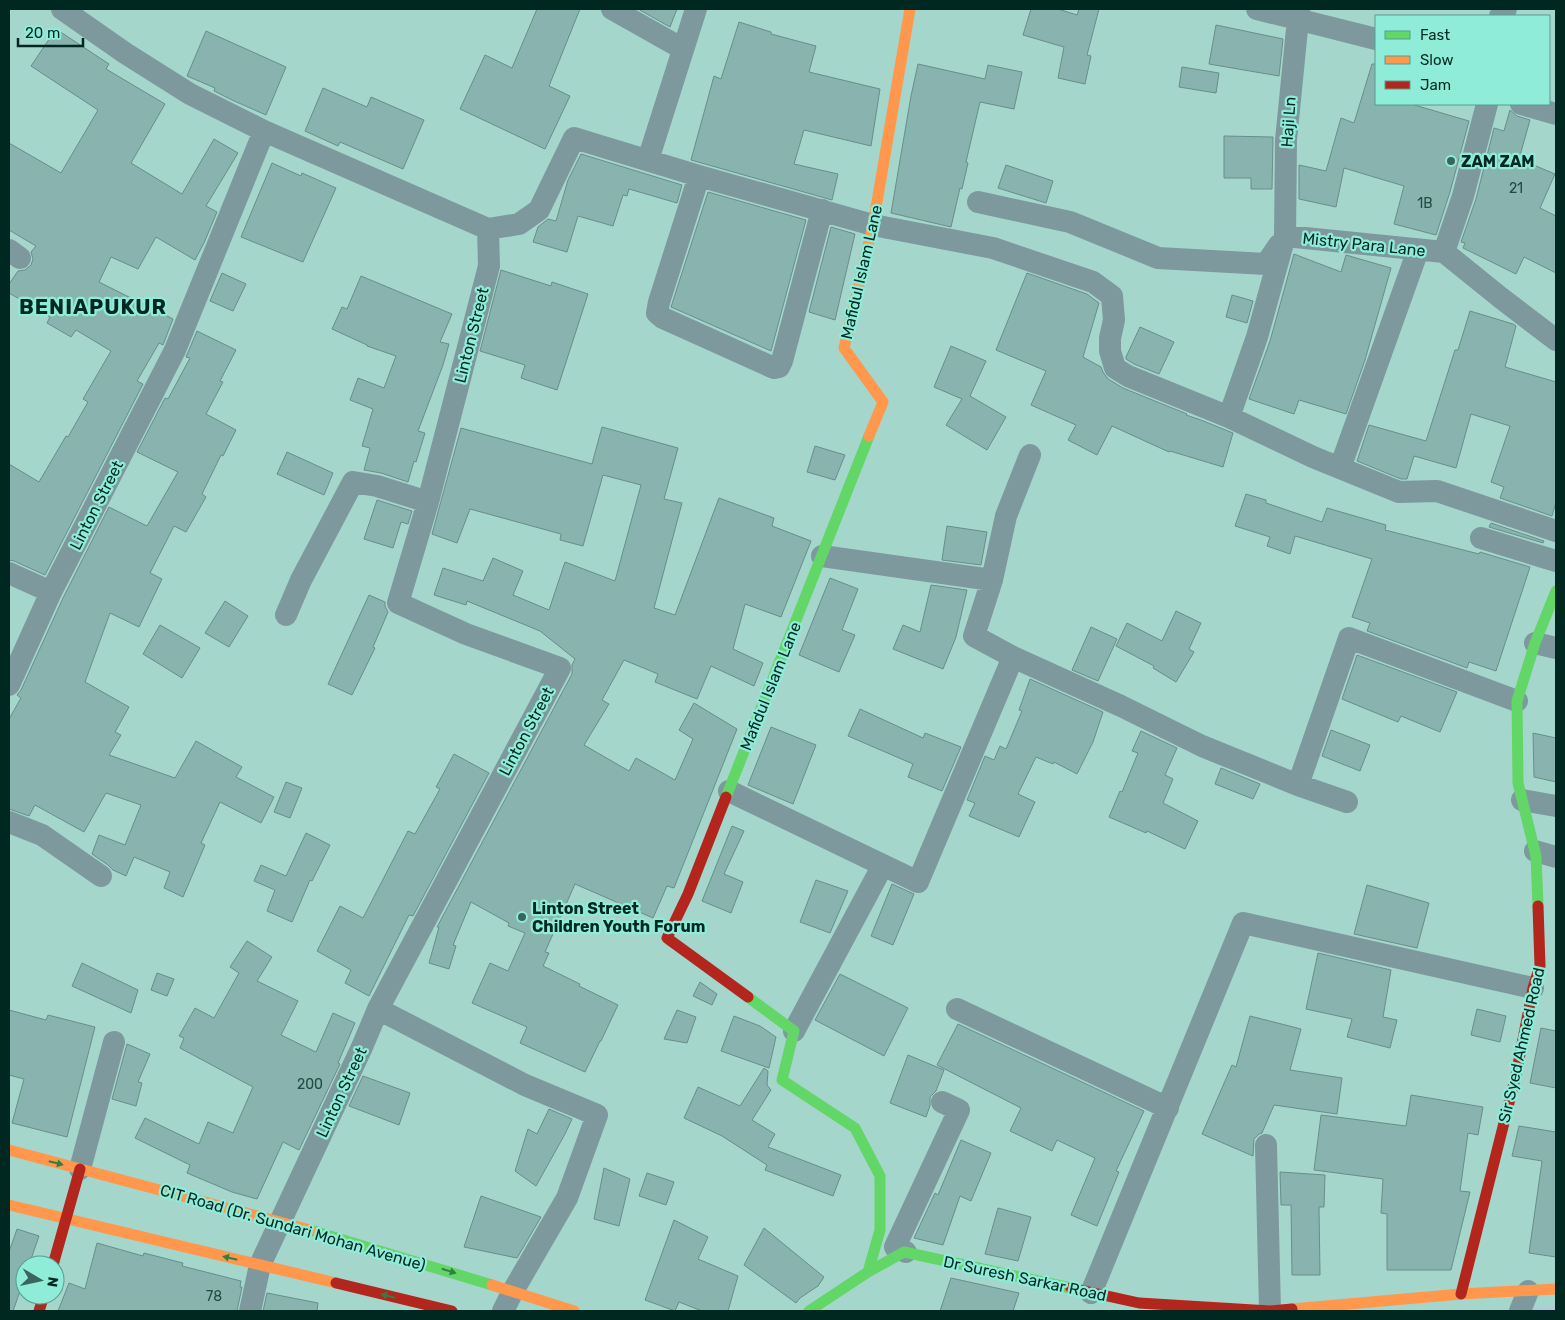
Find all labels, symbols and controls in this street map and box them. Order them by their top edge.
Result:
scale bar [18,15,82,47]
legend [1375,15,1550,105]
text: 20 m [25,24,60,42]
text: Fast [1420,26,1450,44]
text: Slow [1420,51,1453,69]
text: Jam [1420,76,1451,94]
street label: Haji Ln [1277,96,1300,148]
place label: ZAM ZAM [1461,152,1535,171]
marker: ZAM ZAM [1445,155,1457,167]
house number: 21 [1509,180,1523,197]
house number: 1B [1417,195,1433,212]
street label: Mafidul Islam Lane [837,203,886,341]
street label: Mistry Para Lane [1302,229,1426,260]
street label: Linton Street [450,285,493,385]
district label: BENIAPUKUR [19,294,167,319]
street label: Linton Street [66,457,127,553]
street label: Mafidul Islam Lane [736,619,805,753]
street label: Linton Street [495,684,558,779]
place label: Linton Street Children Youth Forum [532,899,705,936]
marker: Linton Street Children Youth Forum [516,911,528,923]
street label: Sir Syed Ahmed Road [1494,966,1549,1125]
street label: Linton Street [312,1044,371,1141]
house number: 200 [297,1076,323,1093]
one-way arrow [48,1159,63,1167]
street label: CIT Road (Dr. Sundari Mohan Avenue) [158,1180,428,1275]
street label: Dr Suresh Sarkar Road [942,1252,1108,1305]
one-way arrow [222,1254,238,1262]
north arrow [15,1255,65,1305]
one-way arrow [441,1268,456,1276]
text: N [43,1276,62,1288]
house number: 78 [206,1288,222,1305]
one-way arrow [381,1292,396,1300]

